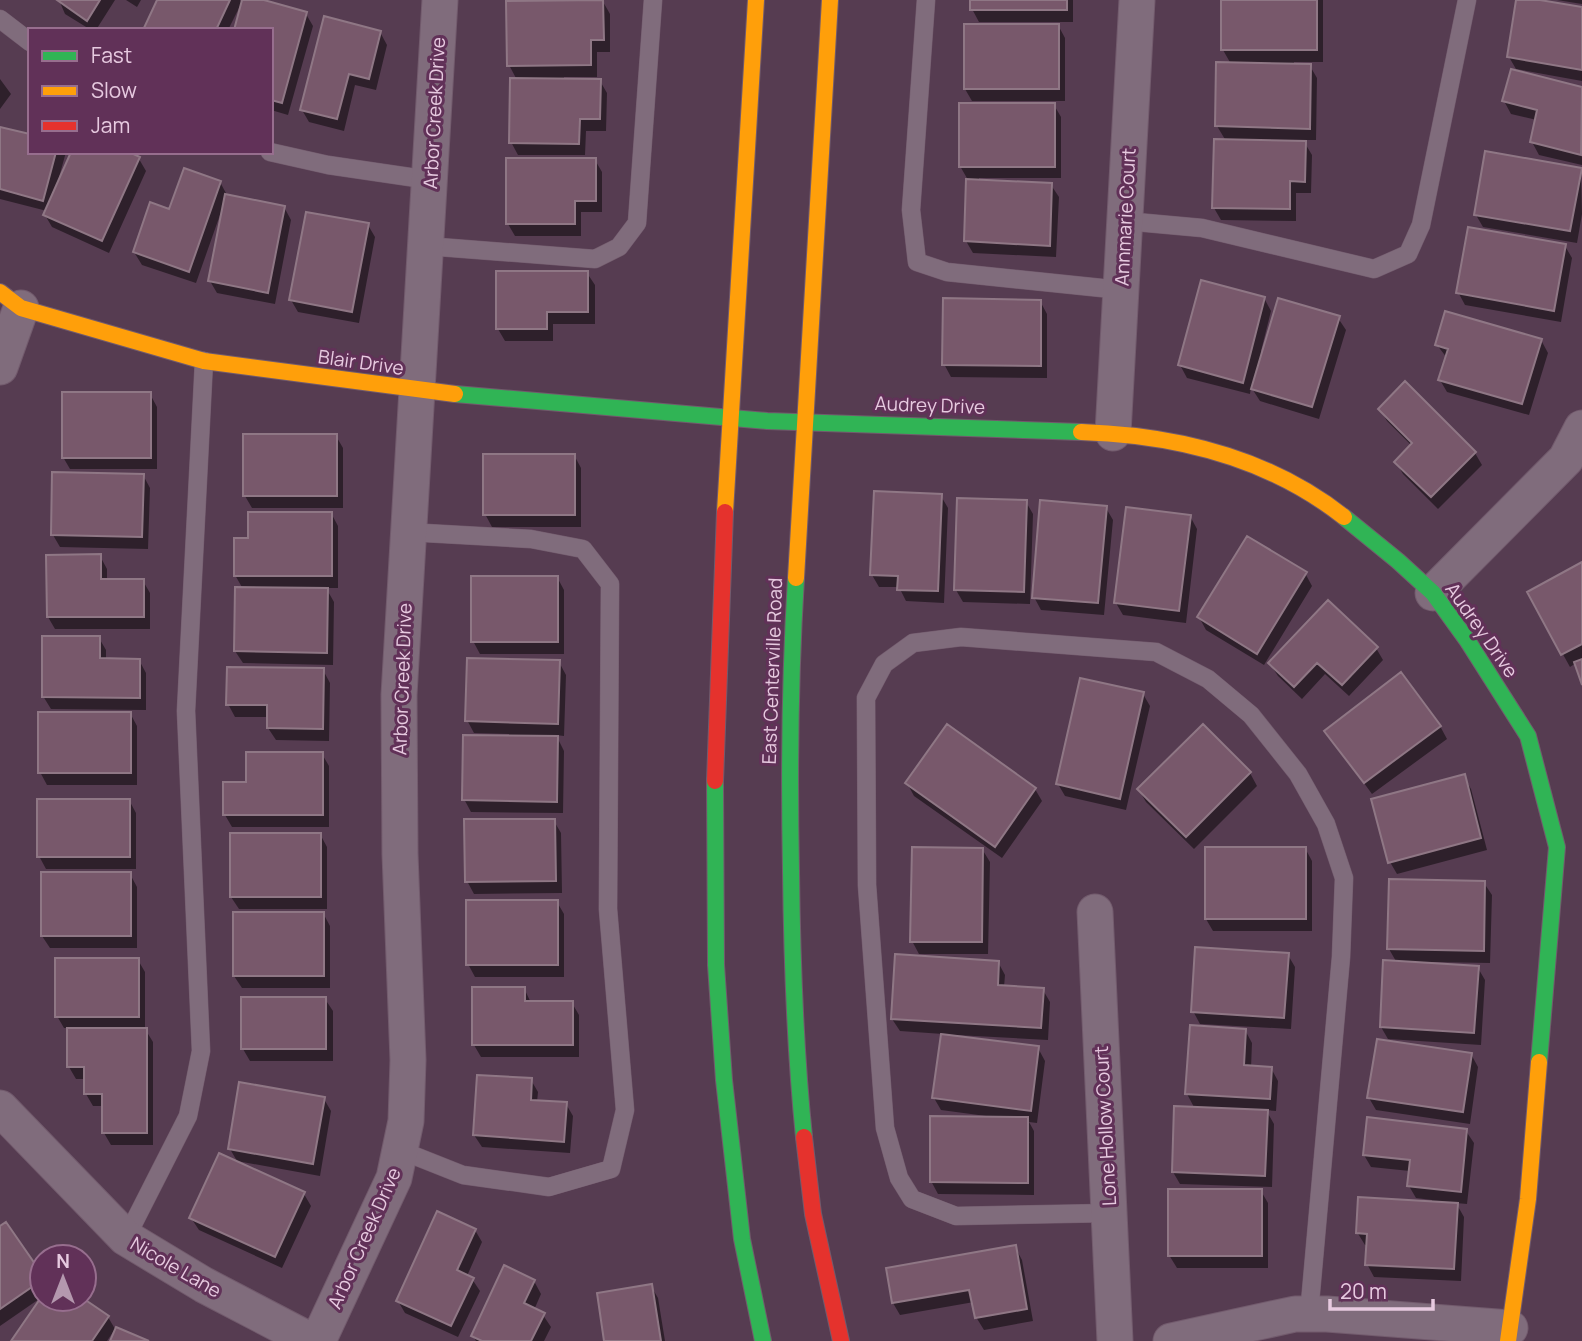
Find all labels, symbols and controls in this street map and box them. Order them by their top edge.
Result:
legend [28,28,273,154]
street label: Arbor Creek Drive [417,36,451,190]
text: Fast [91,41,132,69]
text: Slow [91,76,137,104]
text: Jam [91,111,130,139]
street label: Annmarie Court [1108,147,1142,287]
street label: Blair Drive [317,343,405,381]
street label: Audrey Drive [874,390,986,420]
street label: East Centerville Road [756,577,788,765]
street label: Audrey Drive [1440,577,1524,683]
street label: Arbor Creek Drive [386,603,418,755]
street label: Lone Hollow Court [1088,1045,1122,1207]
street label: Arbor Creek Drive [321,1163,407,1313]
street label: Nicole Lane [126,1231,226,1303]
north arrow [28,1243,98,1313]
text: N [56,1248,70,1274]
scale bar [1330,1268,1433,1312]
text: 20 m [1340,1277,1387,1305]

